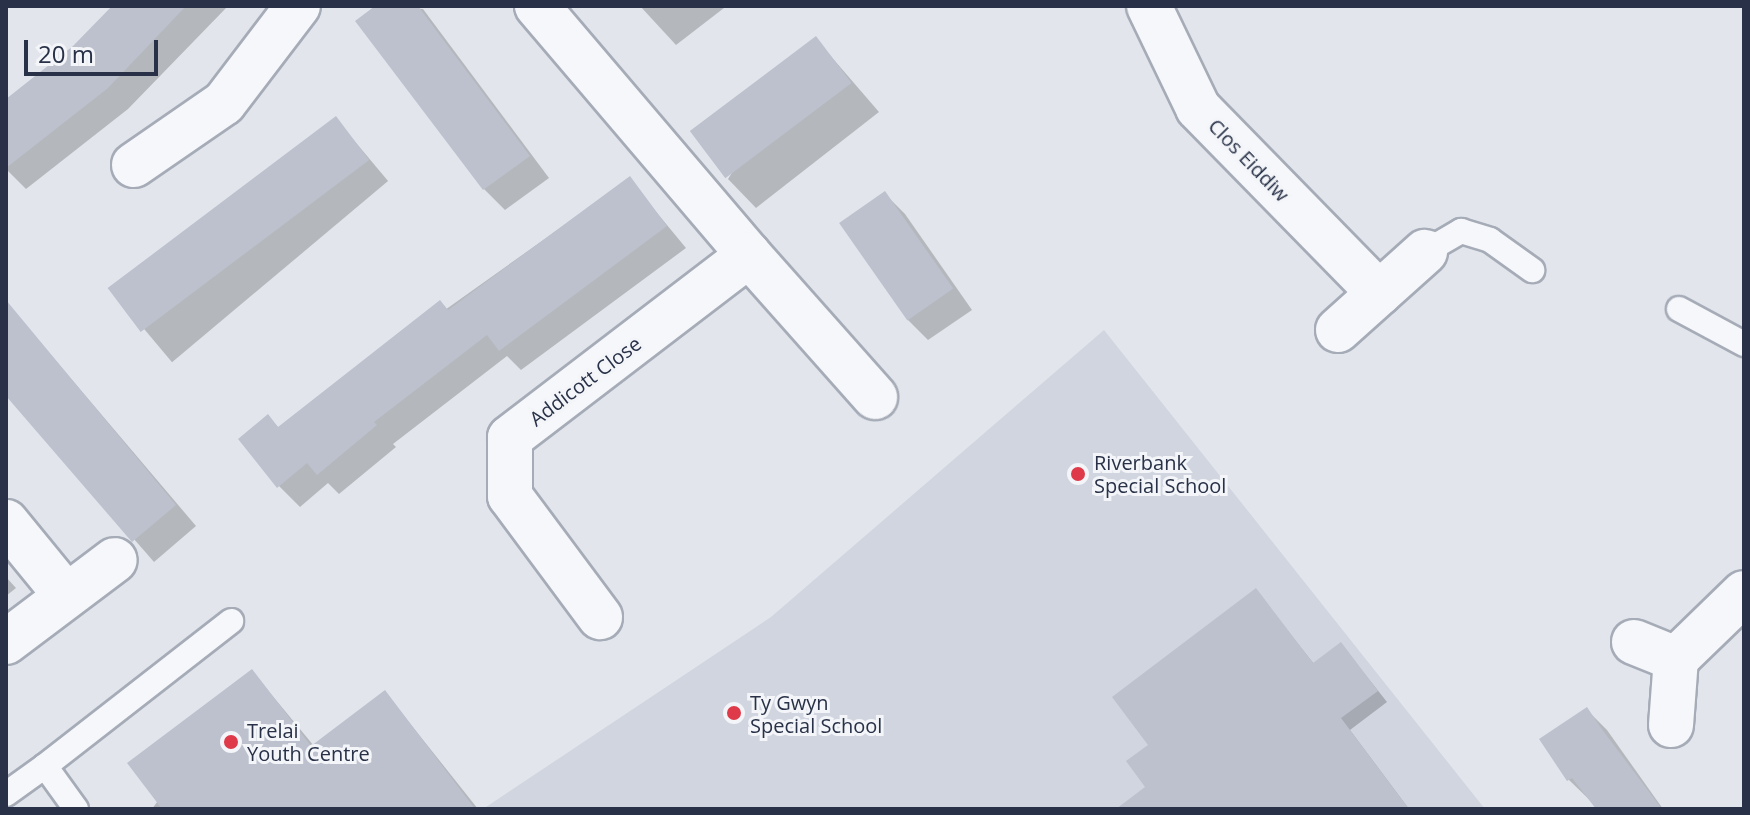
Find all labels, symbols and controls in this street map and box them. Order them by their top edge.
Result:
scale bar [28,24,162,74]
text: 20 m [38,37,94,70]
street label: Clos Eiddiw [1204,114,1294,206]
street label: Addicott Close [524,331,646,431]
place label: Riverbank Special School [1094,450,1226,497]
marker: Riverbank Special School [1069,465,1087,483]
place label: Ty Gwyn Special School [750,690,882,737]
marker: Ty Gwyn Special School [725,704,743,722]
place label: Trelai Youth Centre [247,718,370,765]
marker: Trelai Youth Centre [222,733,240,751]

